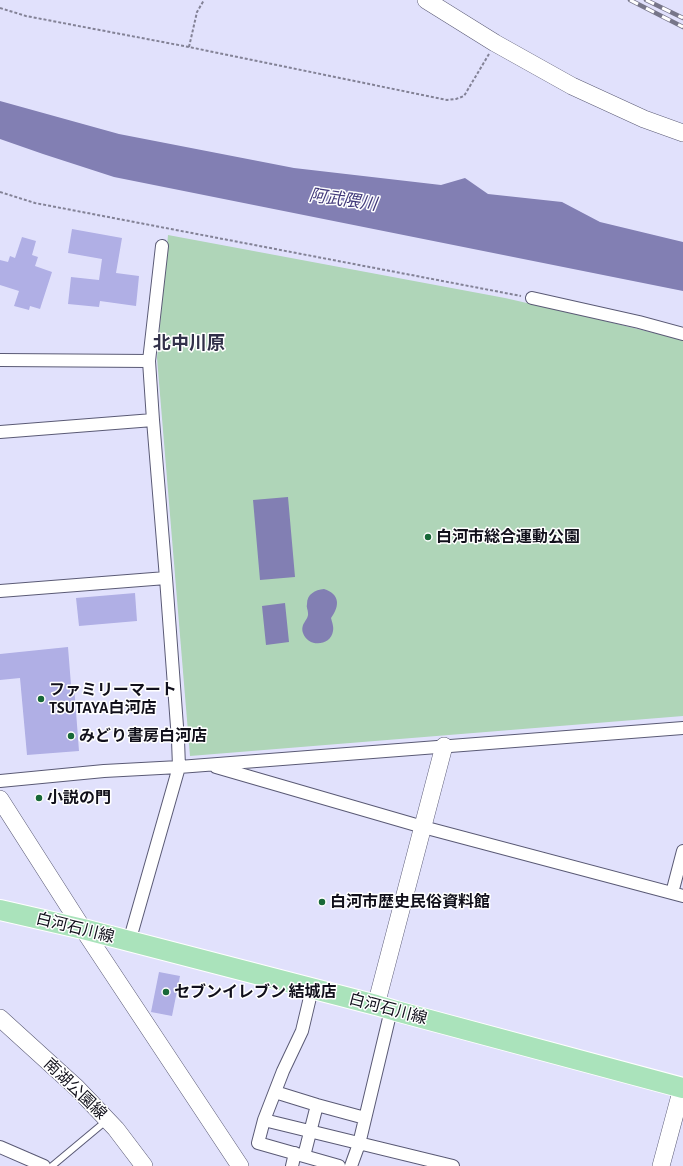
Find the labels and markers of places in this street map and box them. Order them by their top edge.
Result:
place label: 白河市総合運動公園 [436,527,580,547]
marker: 白河市総合運動公園 [423,532,433,542]
place label: ファミリーマート TSUTAYA白河店 [49,680,177,718]
marker: ファミリーマート TSUTAYA白河店 [36,694,46,704]
place label: みどり書房白河店 [79,726,207,746]
marker: みどり書房白河店 [66,731,76,741]
place label: 小説の門 [47,788,111,808]
marker: 小説の門 [34,793,44,803]
place label: 白河市歴史民俗資料館 [330,892,490,912]
marker: 白河市歴史民俗資料館 [317,897,327,907]
place label: セブンイレブン 結城店 [174,982,336,1002]
marker: セブンイレブン 結城店 [161,987,171,997]

